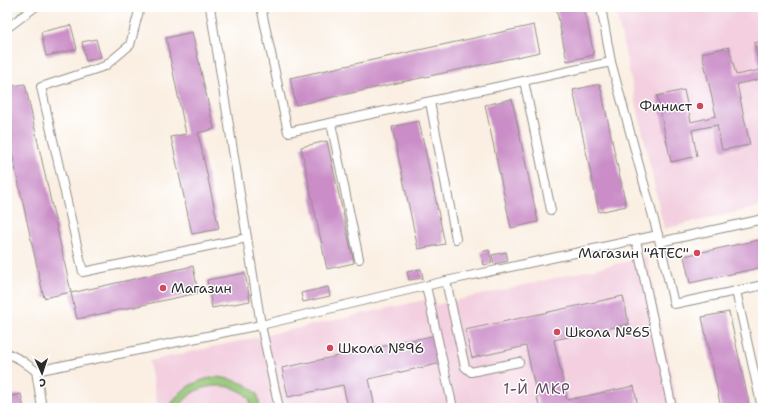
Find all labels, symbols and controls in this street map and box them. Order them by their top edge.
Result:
place label: Финист [640,97,693,115]
marker: Финист [695,101,705,111]
place label: Магазин "АТЕС" [578,244,689,262]
marker: Магазин "АТЕС" [692,248,702,258]
place label: Магазин [171,279,232,297]
marker: Магазин [158,283,168,293]
place label: Школа №65 [565,323,650,341]
marker: Школа №65 [552,327,562,337]
place label: Школа №96 [338,339,424,357]
marker: Школа №96 [325,343,335,353]
north arrow [22,353,62,393]
text: С [38,375,46,390]
district label: 1-Й МКР [503,378,571,399]

